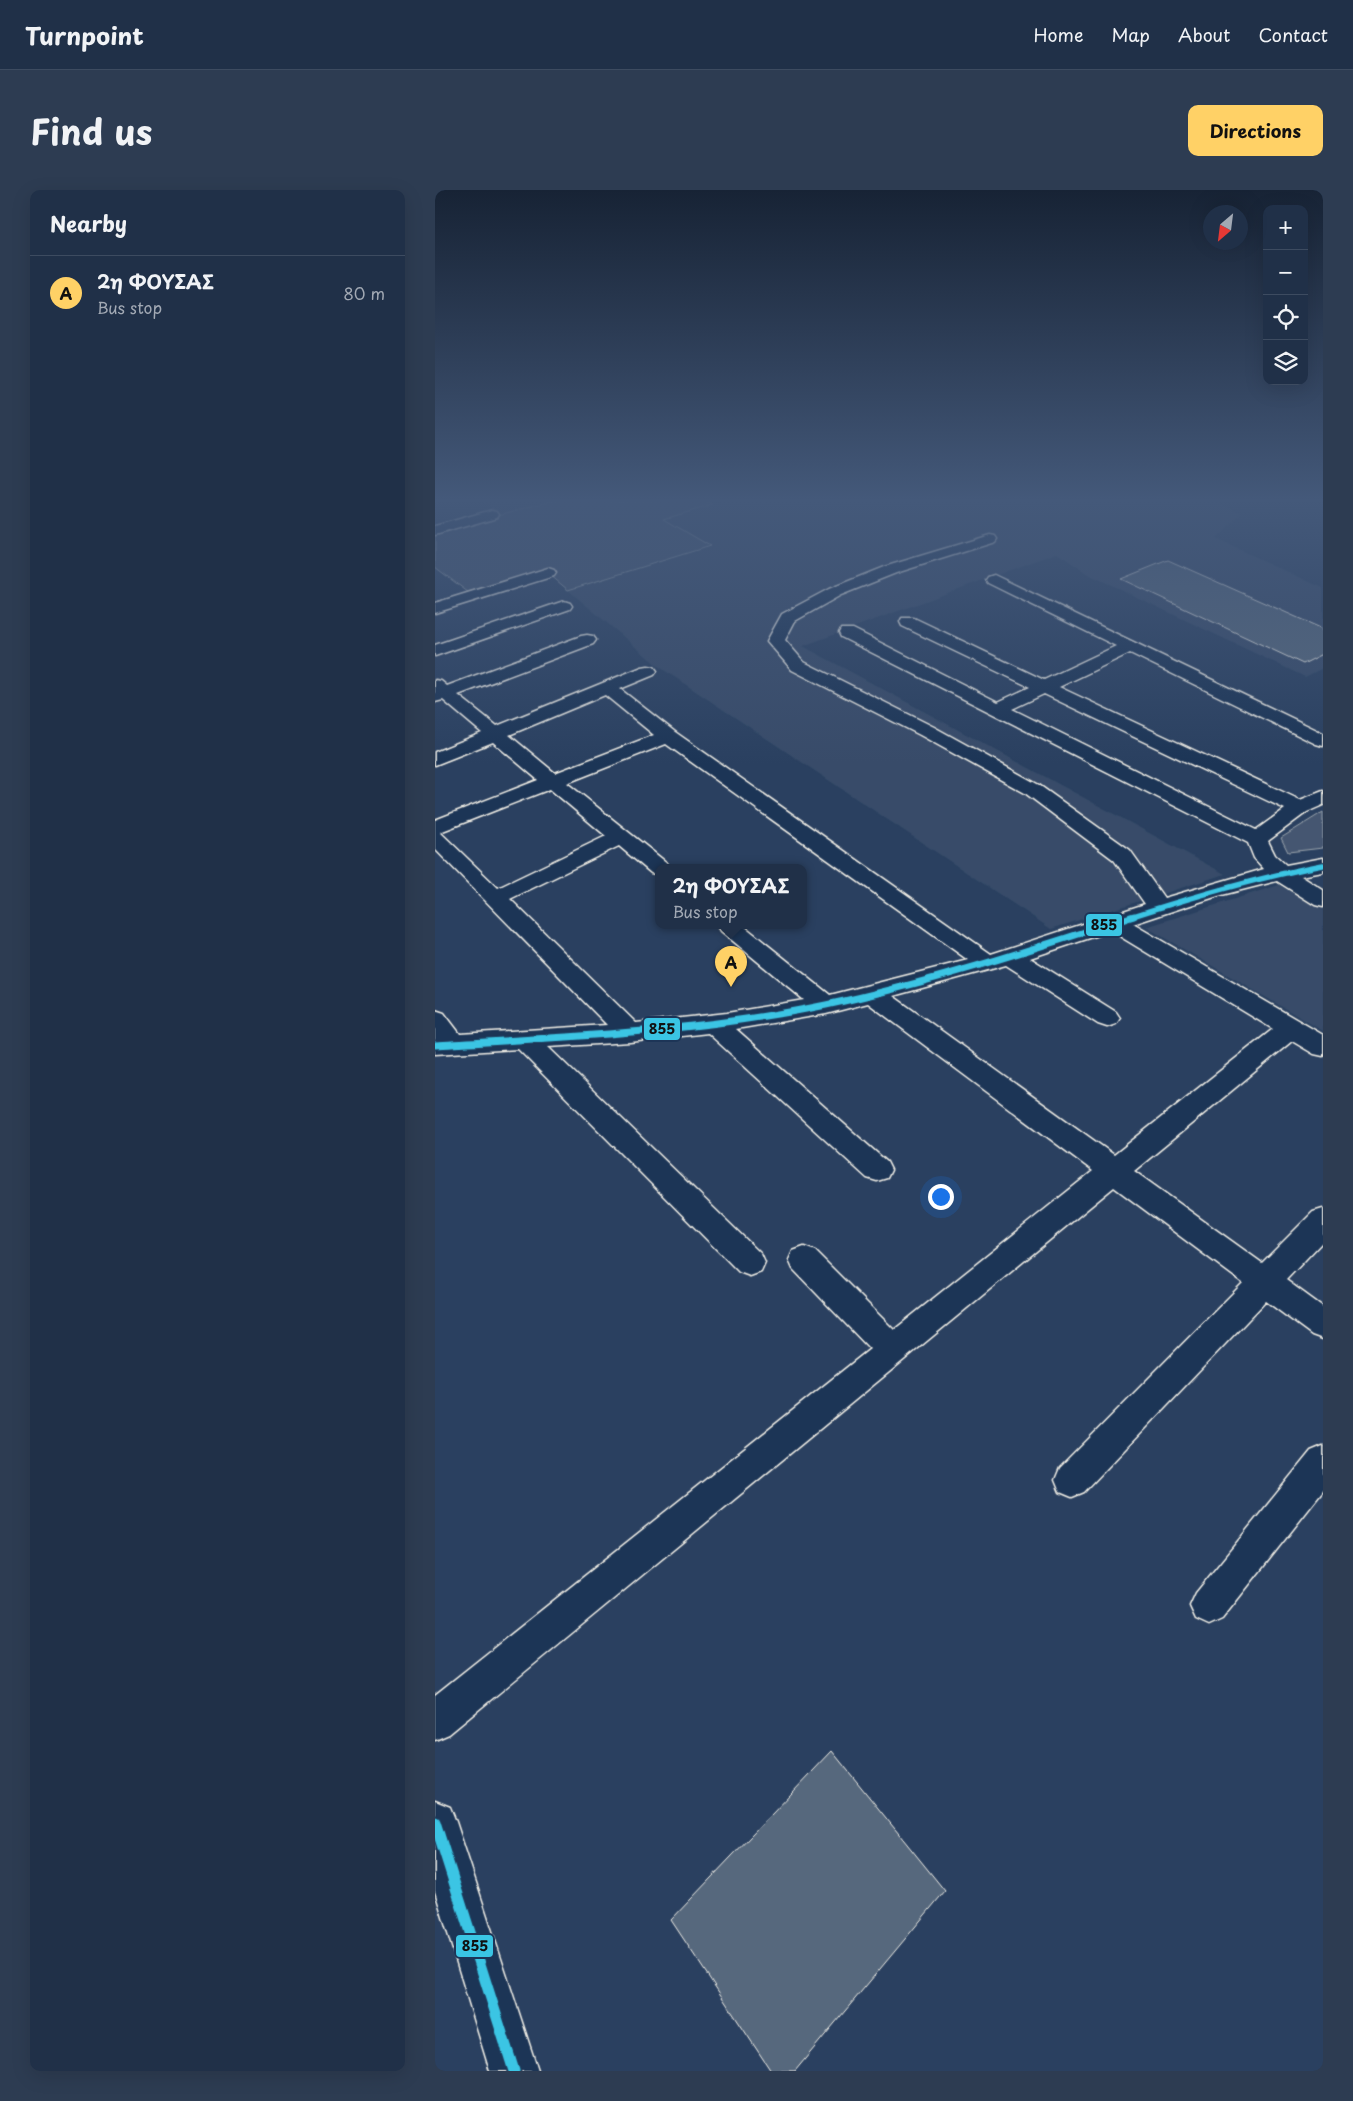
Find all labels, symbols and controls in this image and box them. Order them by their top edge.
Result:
text: Turnpoint [25,17,144,53]
text: Home [1033,21,1083,48]
text: Map [1111,21,1150,48]
text: About [1178,21,1230,48]
text: Contact [1258,21,1328,48]
text: Find us [30,104,152,157]
button: Directions [1188,105,1323,156]
north arrow [1203,205,1248,250]
map controls [1263,205,1308,385]
button: + [1263,205,1308,250]
text: Nearby [50,207,127,239]
button: − [1263,250,1308,295]
text: 2η ΦΟΥΣΑΣ [97,267,214,295]
text: A [60,281,72,305]
text: 80 m [343,281,385,305]
text: Bus stop [97,295,162,319]
button: locate [1263,295,1308,340]
button: layers [1263,340,1308,385]
popup [655,864,807,929]
text: 2η ΦΟΥΣΑΣ [672,871,790,899]
text: Bus stop [672,899,738,923]
line badge: 855 [1085,913,1123,937]
text: 855 [1091,914,1117,935]
pin: A [715,946,747,987]
line badge: 855 [643,1017,681,1041]
text: 855 [649,1018,675,1039]
your location [928,1184,954,1210]
line badge: 855 [455,1934,494,1958]
text: 855 [462,1935,488,1956]

